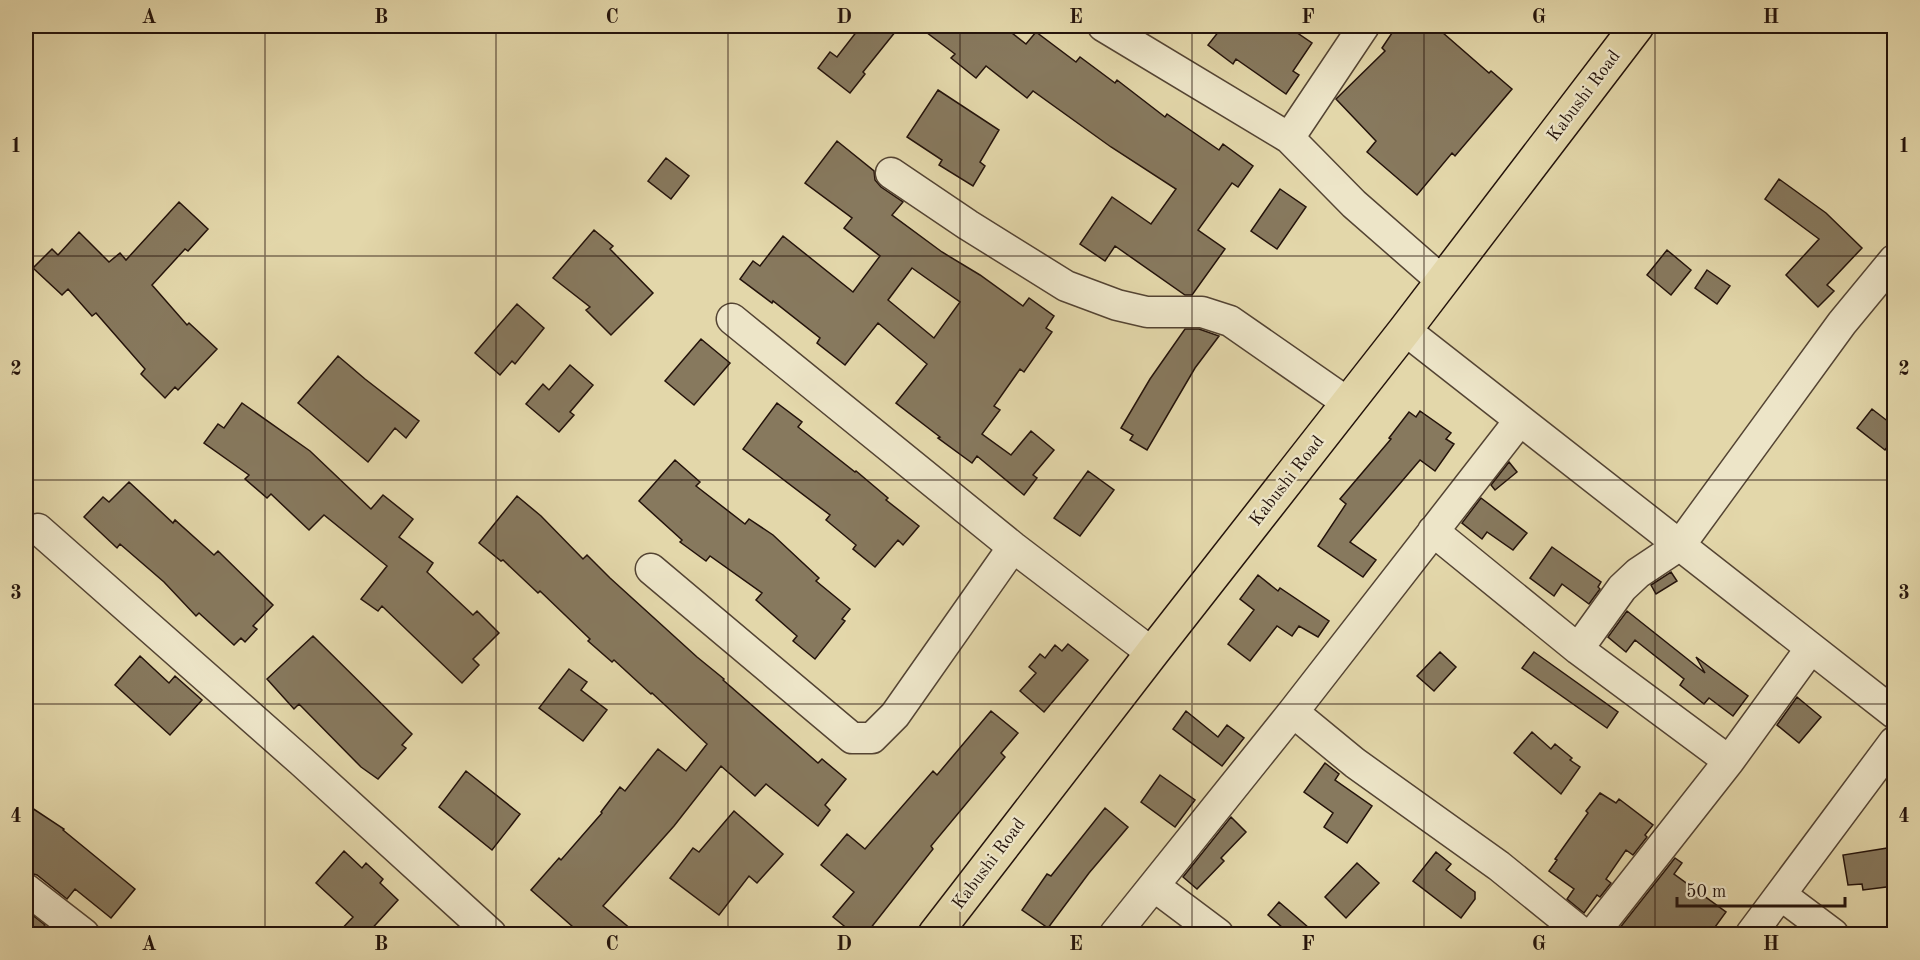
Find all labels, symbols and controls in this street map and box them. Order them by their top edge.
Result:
text: A [141,8,157,28]
text: B [374,8,388,28]
text: C [605,8,619,28]
text: D [836,8,852,28]
text: E [1069,8,1083,28]
text: F [1301,8,1315,28]
text: G [1532,8,1546,28]
text: H [1763,8,1779,28]
street label: Kabushi Road [1544,47,1624,145]
text: 1 [10,137,22,157]
text: 1 [1898,137,1910,157]
text: 2 [10,360,22,380]
text: 2 [1898,360,1910,380]
street label: Kabushi Road [1246,433,1328,529]
text: 3 [10,584,22,604]
text: 3 [1898,584,1910,604]
text: 4 [10,807,22,827]
text: 4 [1898,807,1910,827]
street label: Kabushi Road [949,815,1029,913]
scale bar [1677,870,1845,908]
text: 50 m [1686,883,1726,901]
text: A [141,935,157,955]
text: B [374,935,388,955]
text: C [605,935,619,955]
text: D [836,935,852,955]
text: E [1069,935,1083,955]
text: F [1301,935,1315,955]
text: G [1532,935,1546,955]
text: H [1763,935,1779,955]

